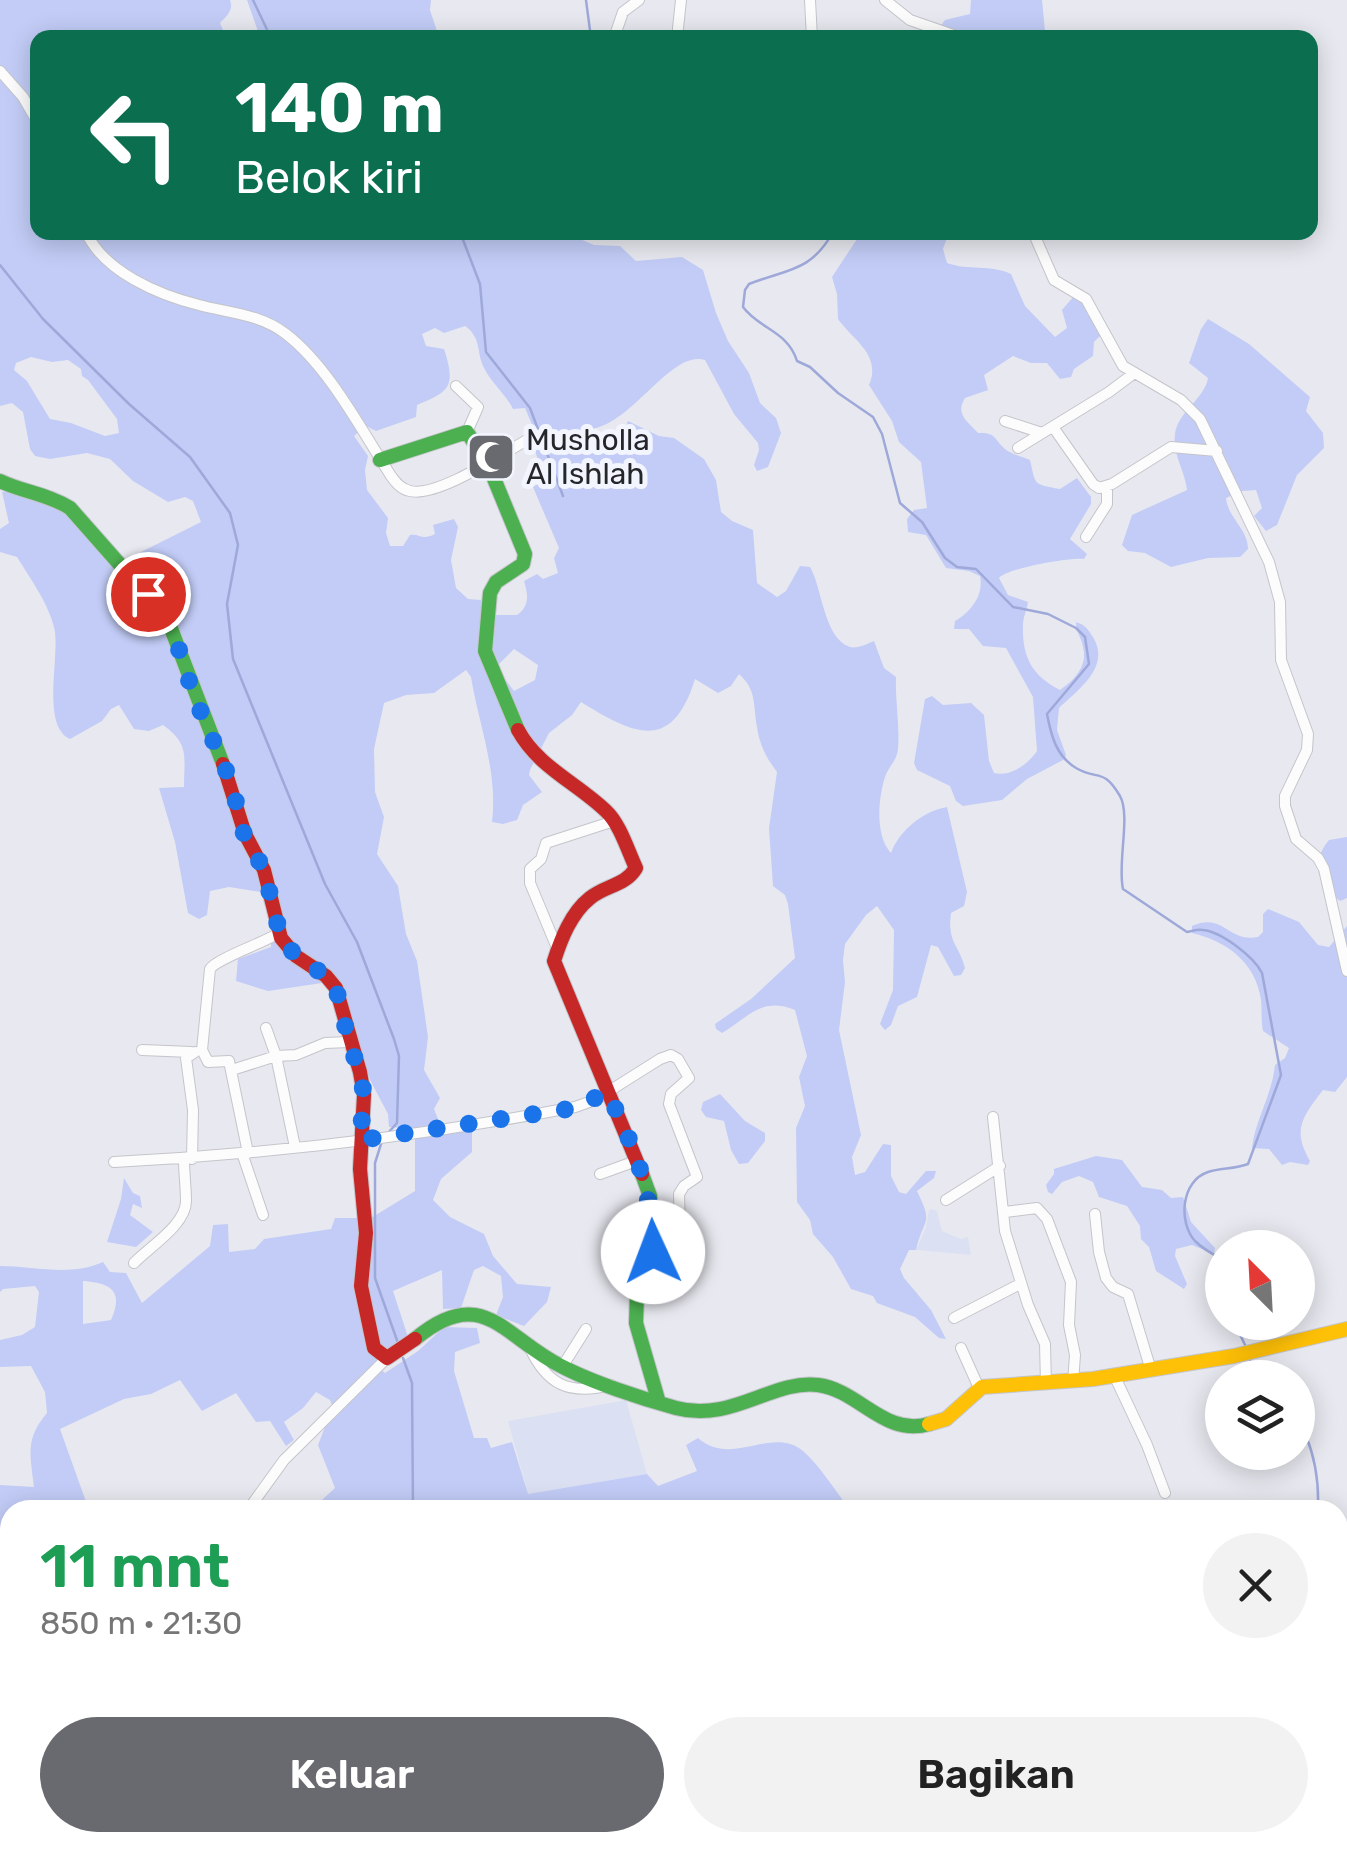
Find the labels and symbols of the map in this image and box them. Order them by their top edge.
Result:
place label: Musholla Al Ishlah [526,422,650,492]
mosque icon: Musholla Al Ishlah [465,431,517,483]
pin [106,552,191,637]
position arrow [601,1200,705,1304]
north arrow [1205,1230,1315,1340]

